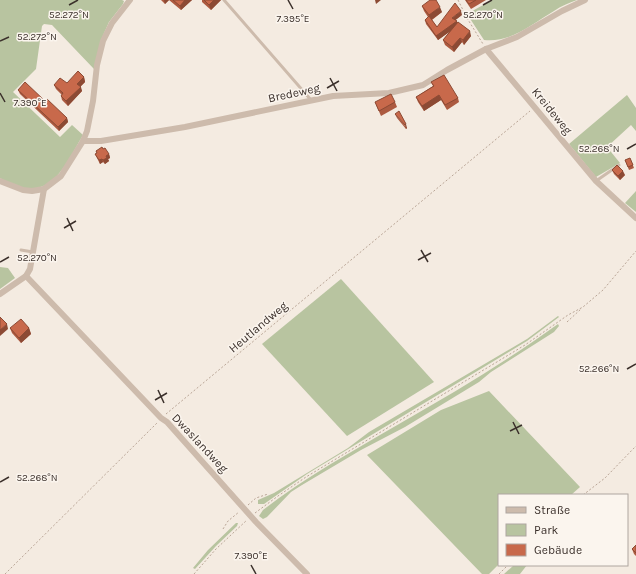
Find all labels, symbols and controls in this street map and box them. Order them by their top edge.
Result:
text: 52.272°N [49,9,89,21]
text: 52.270°N [463,9,503,21]
text: 7.395°E [277,13,309,25]
text: 52.272°N [17,31,57,43]
street label: Bredeweg [267,81,322,105]
street label: Kreideweg [529,85,575,137]
text: 7.390°E [13,97,47,109]
text: 52.268°N [578,143,620,155]
text: 52.270°N [17,252,57,264]
street label: Heutlandweg [226,298,290,355]
text: 52.266°N [579,363,619,375]
street label: Dwaslandweg [169,411,231,476]
text: 52.268°N [16,472,58,484]
legend [498,494,628,566]
text: Straße [534,503,570,517]
text: Park [534,523,559,537]
text: Gebäude [534,543,582,557]
text: 7.390°E [234,550,268,562]

